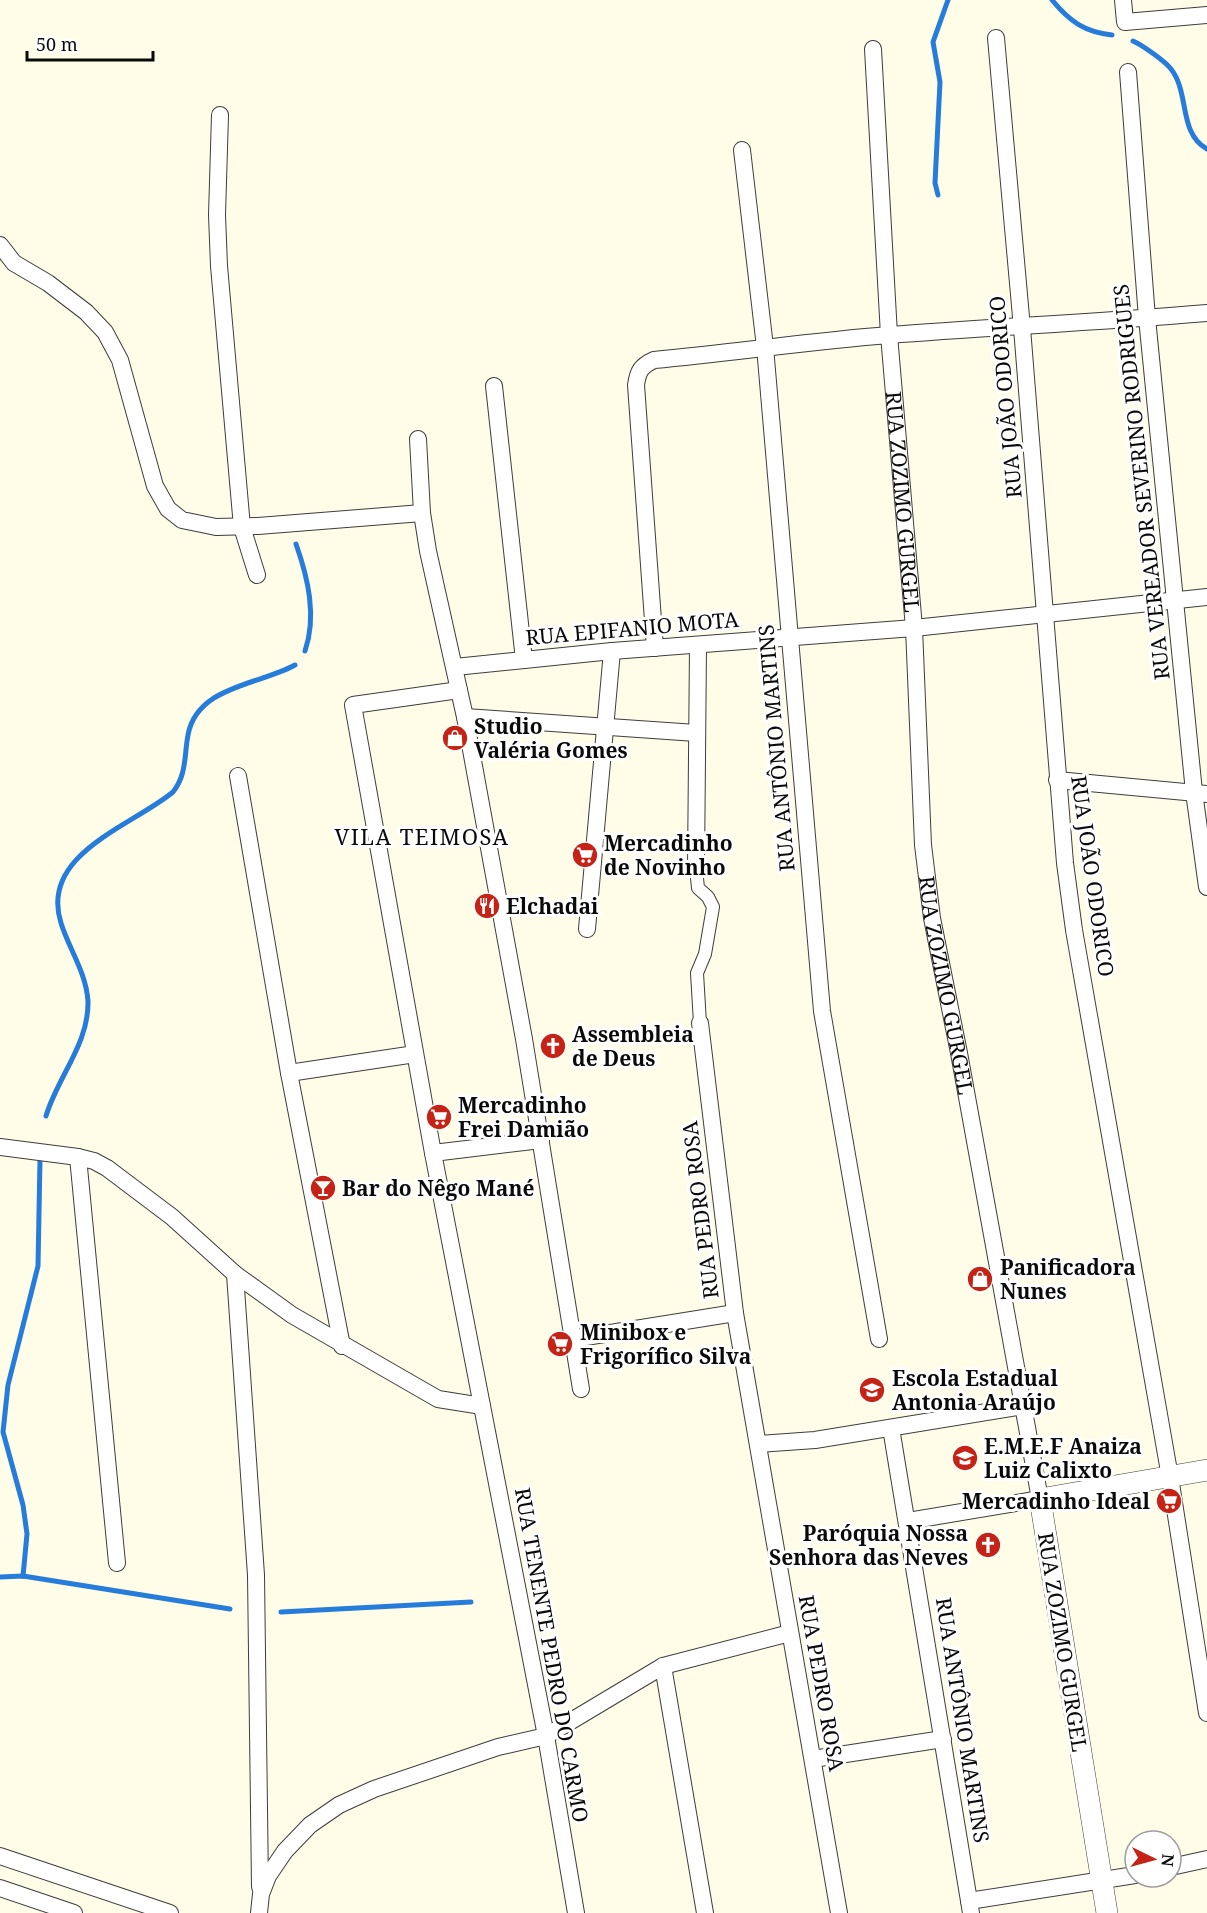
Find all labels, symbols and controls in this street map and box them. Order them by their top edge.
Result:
scale bar [27,24,153,62]
text: 50 m [36,32,78,56]
street label: RUA VEREADOR SEVERINO RODRIGUES [1106,283,1176,681]
street label: RUA JOÃO ODORICO [982,295,1028,499]
street label: RUA ZOZIMO GURGEL [880,390,927,614]
street label: RUA EPIFANIO MOTA [524,605,740,651]
street label: RUA ANTÔNIO MARTINS [751,623,801,873]
place label: Studio Valéria Gomes [474,712,628,764]
shop icon: Studio Valéria Gomes [440,723,470,753]
street label: RUA JOÃO ODORICO [1065,774,1121,978]
district label: VILA TEIMOSA [334,821,510,851]
place label: Mercadinho de Novinho [604,829,733,881]
supermarket icon: Mercadinho de Novinho [570,840,600,870]
street label: RUA ZOZIMO GURGEL [913,874,980,1097]
restaurant icon: Elchadai [472,891,502,921]
place label: Elchadai [506,892,599,920]
place label: Assembleia de Deus [572,1020,694,1072]
church icon: Assembleia de Deus [538,1031,568,1061]
place label: Mercadinho Frei Damião [458,1091,589,1143]
supermarket icon: Mercadinho Frei Damião [424,1102,454,1132]
street label: RUA PEDRO ROSA [675,1119,725,1300]
bar icon: Bar do Nêgo Mané [308,1173,338,1203]
place label: Bar do Nêgo Mané [342,1174,534,1202]
place label: Panificadora Nunes [1000,1253,1136,1305]
shop icon: Panificadora Nunes [965,1264,995,1294]
place label: Minibox e Frigorífico Silva [580,1318,751,1370]
supermarket icon: Minibox e Frigorífico Silva [545,1329,575,1359]
place label: Escola Estadual Antonia Araújo [892,1364,1058,1416]
school or university icon: Escola Estadual Antonia Araújo [857,1375,887,1405]
place label: E.M.E.F Anaiza Luiz Calixto [984,1432,1142,1484]
school or university icon: E.M.E.F Anaiza Luiz Calixto [950,1443,980,1473]
street label: RUA TENENTE PEDRO DO CARMO [509,1485,595,1825]
supermarket icon: Mercadinho Ideal [1154,1486,1184,1516]
place label: Mercadinho Ideal [962,1487,1151,1515]
place label: Paróquia Nossa Senhora das Neves [769,1519,968,1571]
church icon: Paróquia Nossa Senhora das Neves [973,1530,1003,1560]
street label: RUA ZOZIMO GURGEL [1032,1530,1094,1754]
street label: RUA PEDRO ROSA [793,1593,851,1774]
street label: RUA ANTÔNIO MARTINS [930,1595,996,1845]
north arrow [1123,1829,1183,1889]
text: N [1156,1853,1179,1868]

